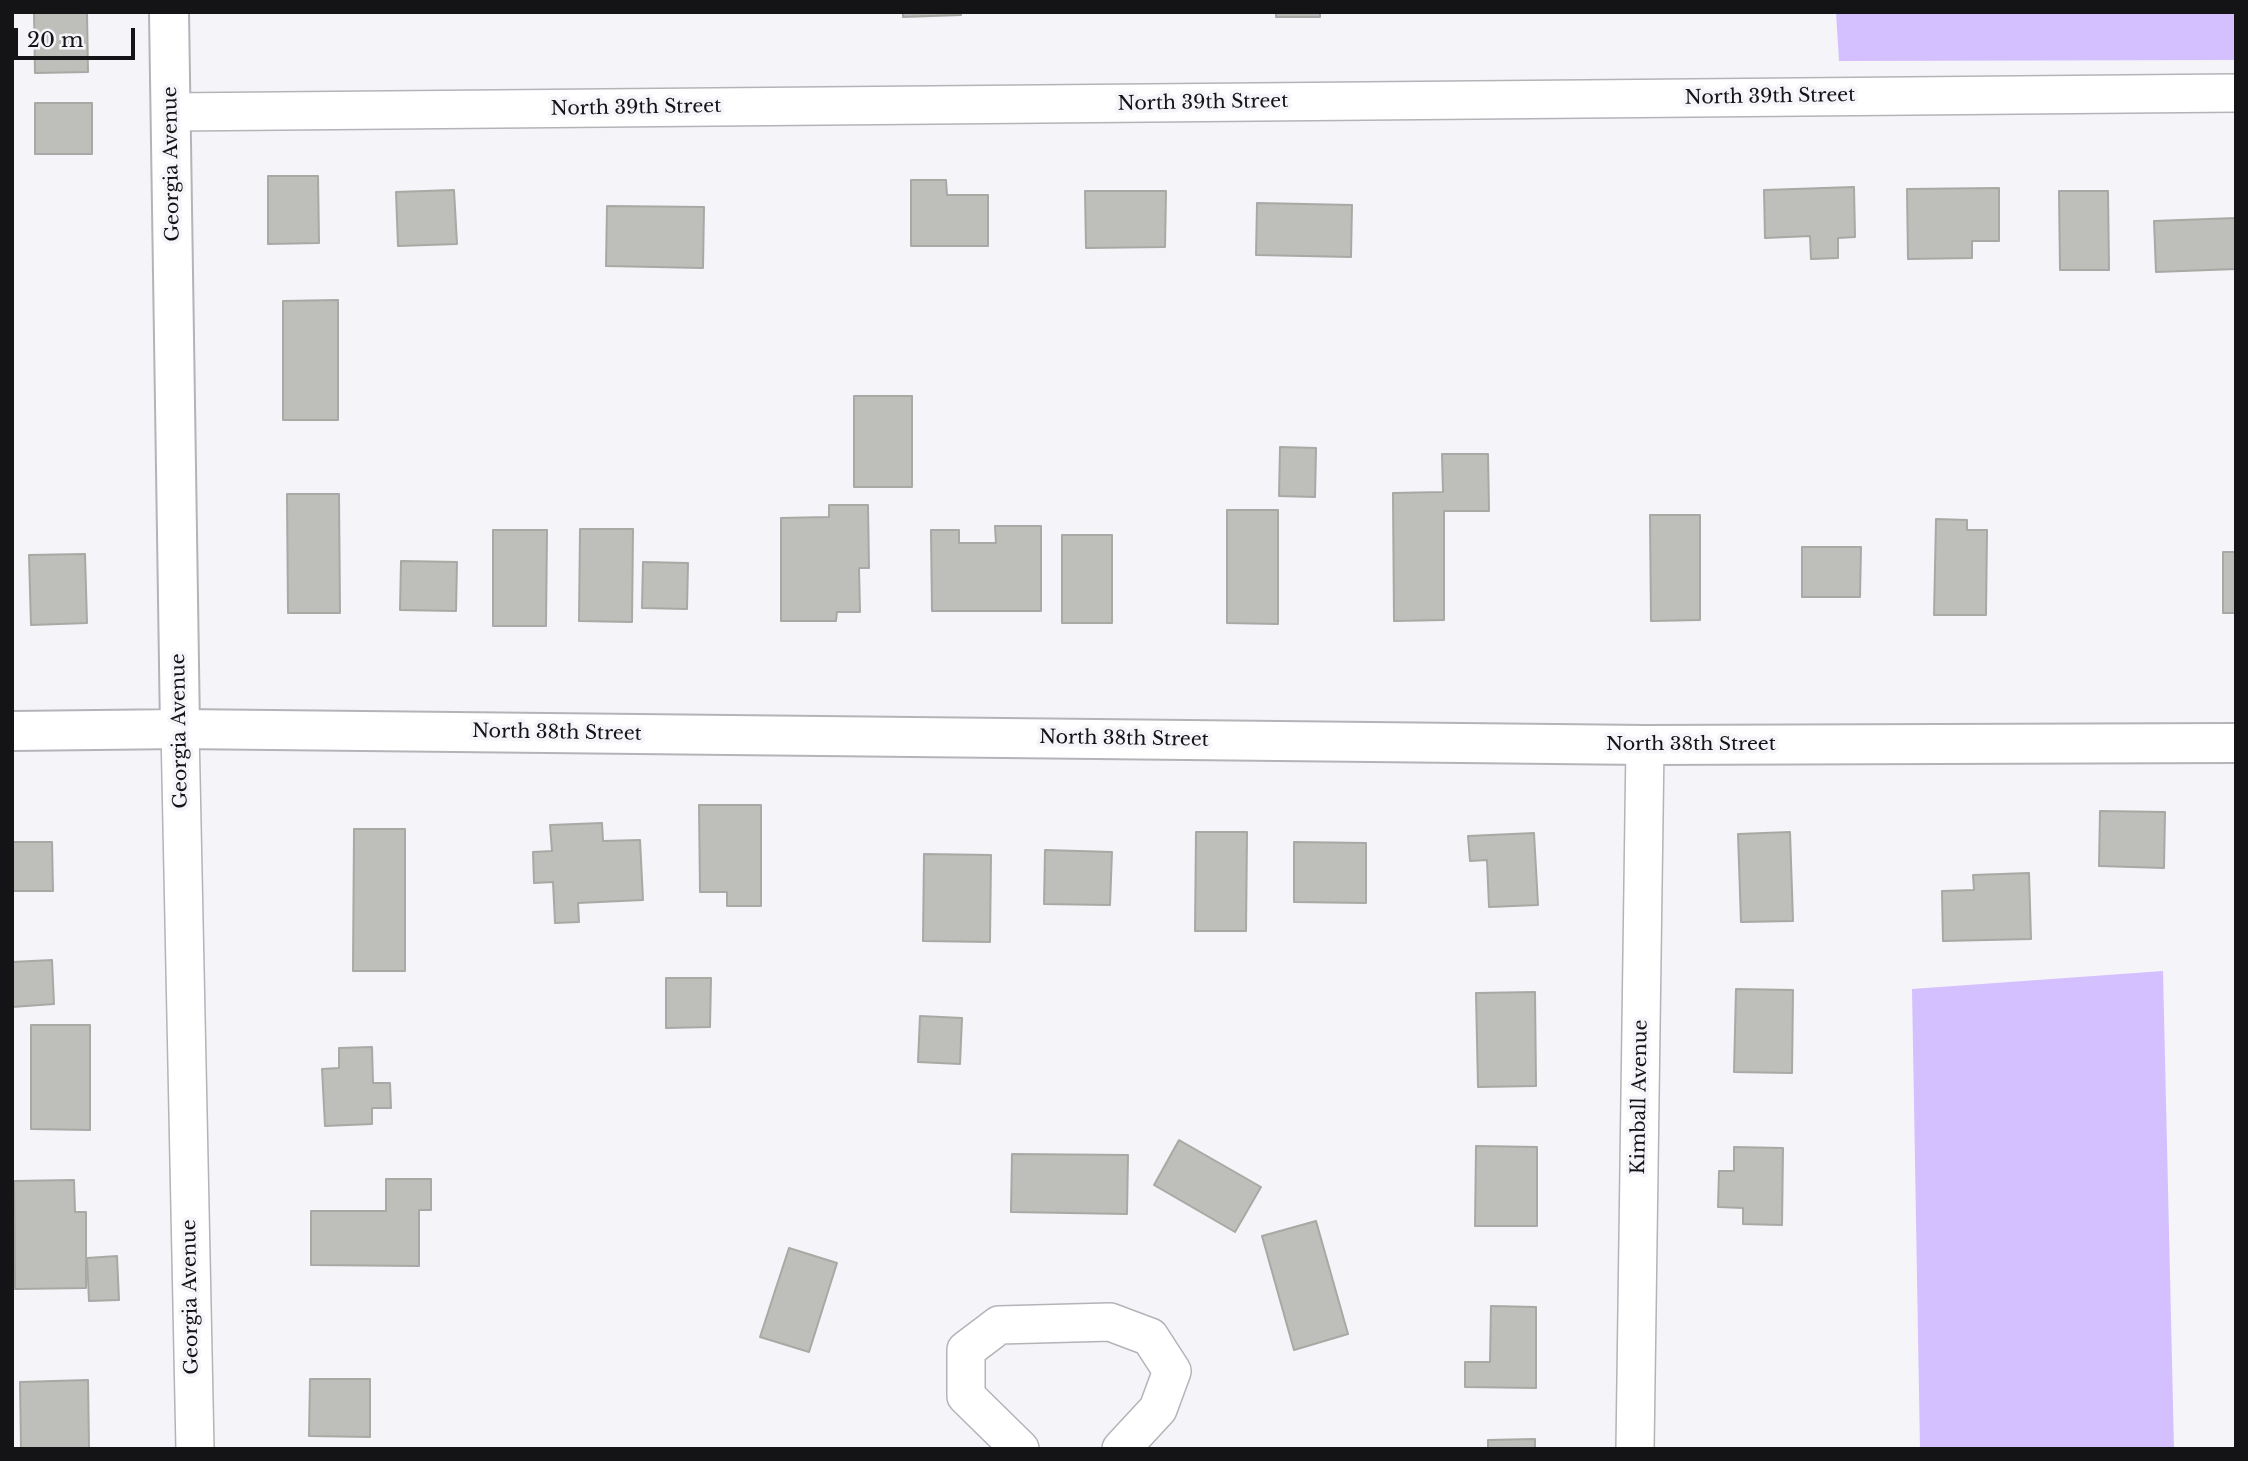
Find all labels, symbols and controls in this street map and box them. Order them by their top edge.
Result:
scale bar [18,14,138,58]
text: 20 m [27,27,84,53]
street label: North 39th Street [1685,84,1855,110]
street label: Georgia Avenue [159,86,185,242]
street label: North 39th Street [1118,90,1288,116]
street label: North 39th Street [551,95,721,121]
street label: Georgia Avenue [167,653,193,809]
street label: North 38th Street [472,720,642,746]
street label: North 38th Street [1039,726,1209,752]
street label: North 38th Street [1606,734,1776,756]
street label: Kimball Avenue [1627,1019,1653,1175]
street label: Georgia Avenue [178,1219,204,1375]

